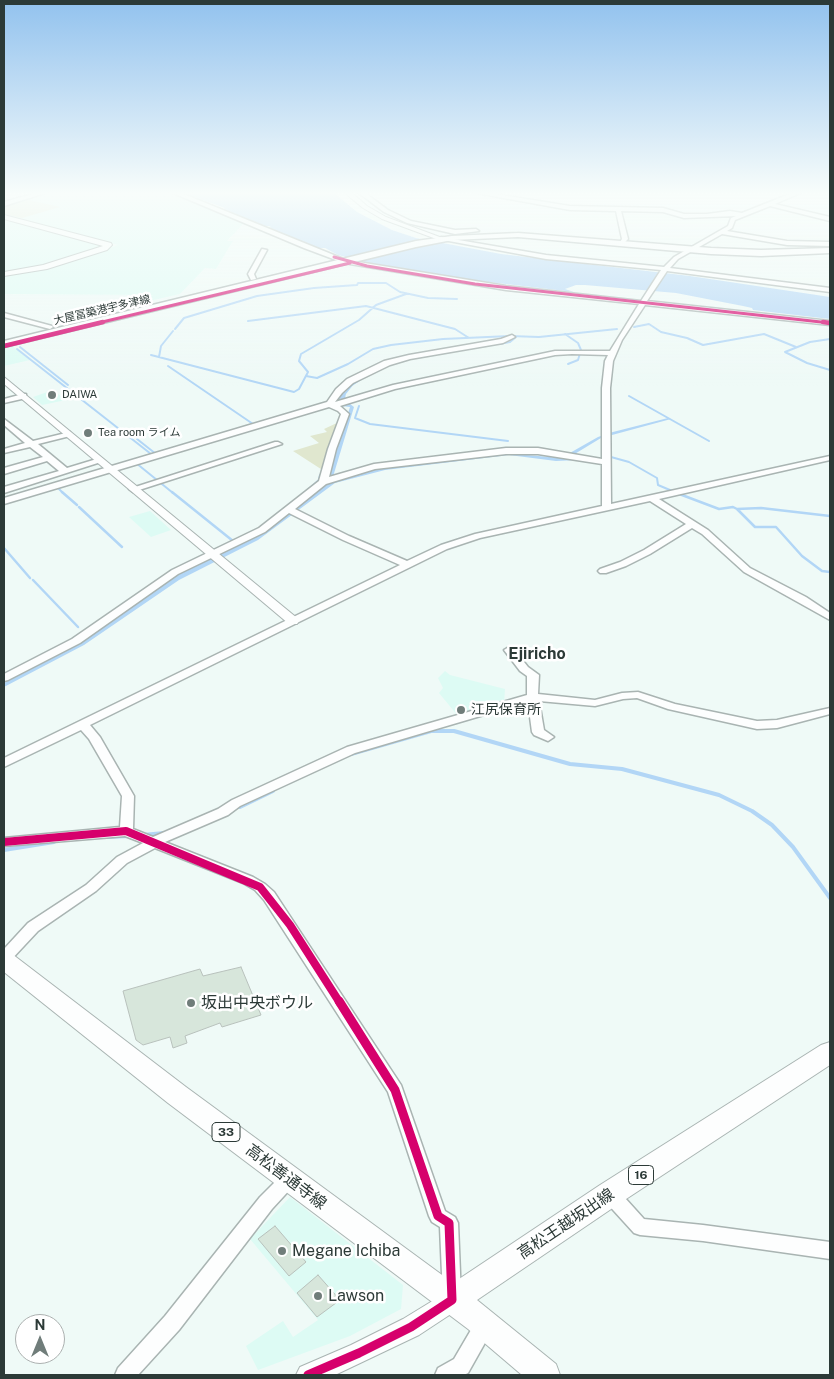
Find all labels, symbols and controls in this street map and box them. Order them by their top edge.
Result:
street label: 大屋冨築港宇多津線 [52,292,152,328]
place label: DAIWA [62,388,97,402]
marker: DAIWA [46,389,58,401]
place label: Tea room ライム [98,426,181,440]
marker: Tea room ライム [82,427,94,439]
district label: Ejiricho [508,644,566,664]
place label: 江尻保育所 [471,702,541,718]
marker: 江尻保育所 [455,704,467,716]
place label: 坂出中央ボウル [201,993,313,1013]
marker: 坂出中央ボウル [185,997,197,1009]
road number: 33 [212,1122,240,1142]
street label: 高松善通寺線 [242,1140,330,1214]
road number: 16 [628,1166,654,1184]
street label: 高松王越坂出線 [514,1185,618,1263]
place label: Megane Ichiba [292,1241,400,1261]
marker: Megane Ichiba [276,1245,288,1257]
place label: Lawson [328,1286,384,1306]
marker: Lawson [312,1290,324,1302]
north arrow [15,1314,65,1364]
text: N [35,1317,45,1333]

